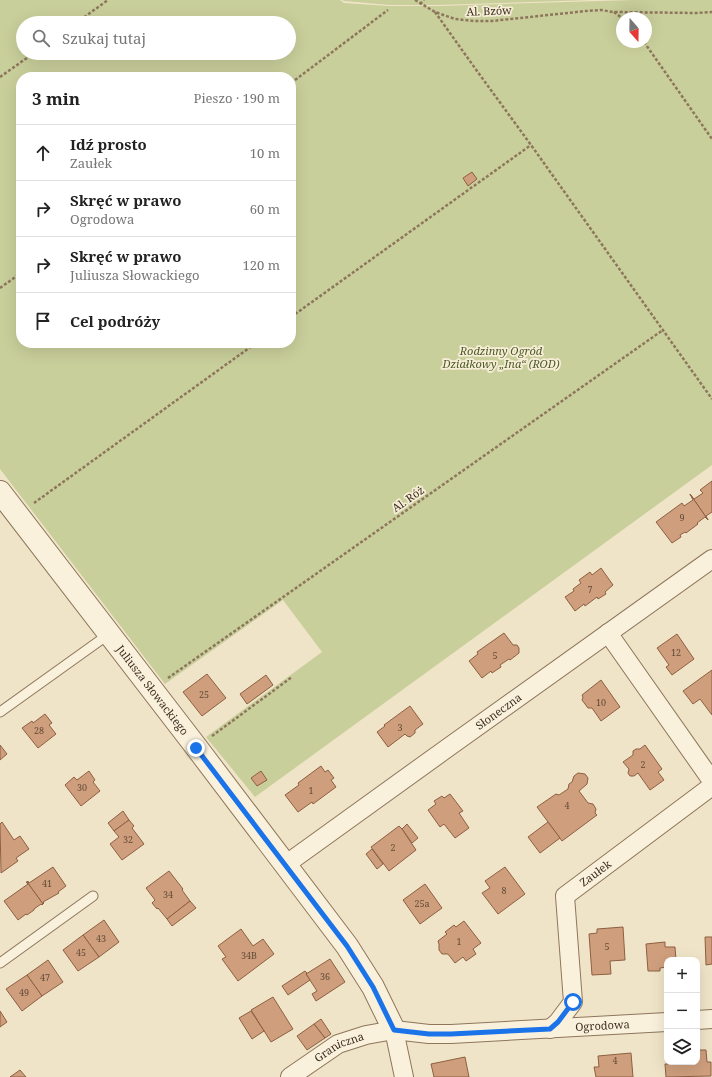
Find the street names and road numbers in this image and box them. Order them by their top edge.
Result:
street label: Al. Bzów [466,2,512,19]
street label: Al. Róż [389,482,427,515]
street label: Juliusza Słowackiego [113,641,192,738]
street label: Słoneczna [472,689,524,733]
street label: Zaułek [576,856,614,889]
street label: Ogrodowa [575,1016,630,1034]
street label: Graniczna [311,1028,366,1065]

